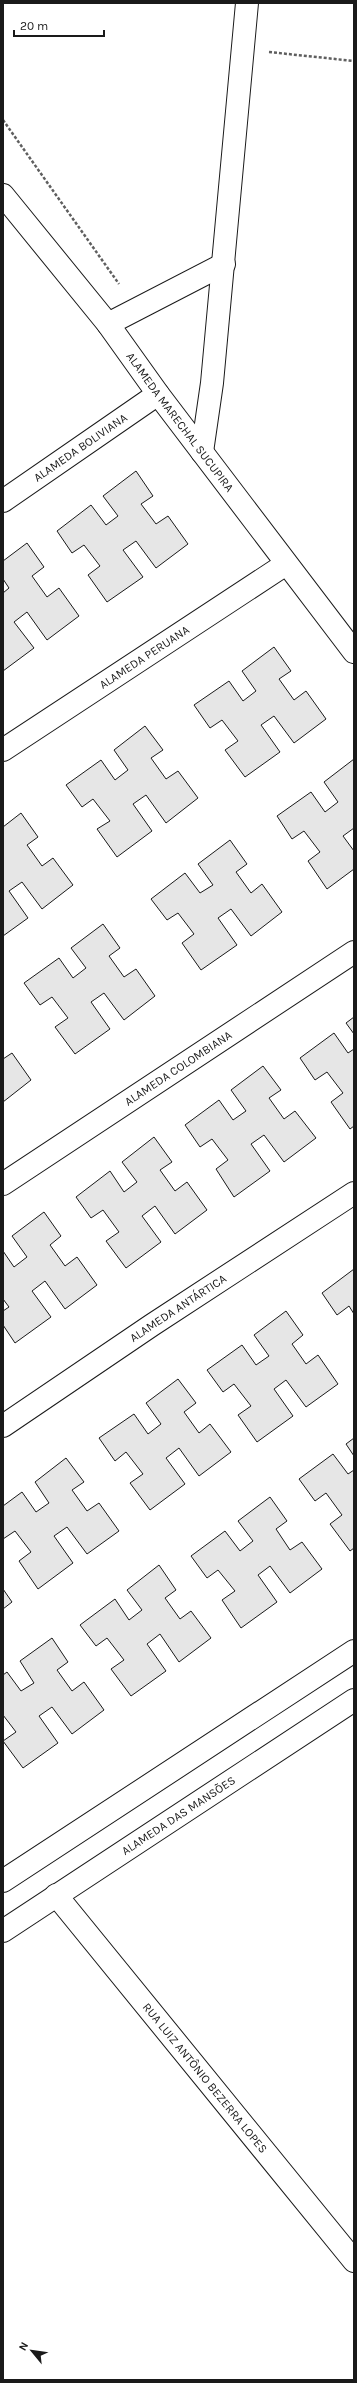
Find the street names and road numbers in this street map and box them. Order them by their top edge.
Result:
street label: ALAMEDA MARECHAL SUCUPIRA [123,350,237,495]
street label: ALAMEDA BOLIVIANA [31,410,130,485]
street label: ALAMEDA PERUANA [97,623,192,692]
street label: ALAMEDA COLOMBIANA [122,1028,235,1109]
street label: ALAMEDA ANTÁRTICA [127,1271,229,1345]
street label: ALAMEDA DAS MANSÕES [119,1773,238,1858]
street label: RUA LUIZ ANTÔNIO BEZERRA LOPES [140,2000,270,2156]

